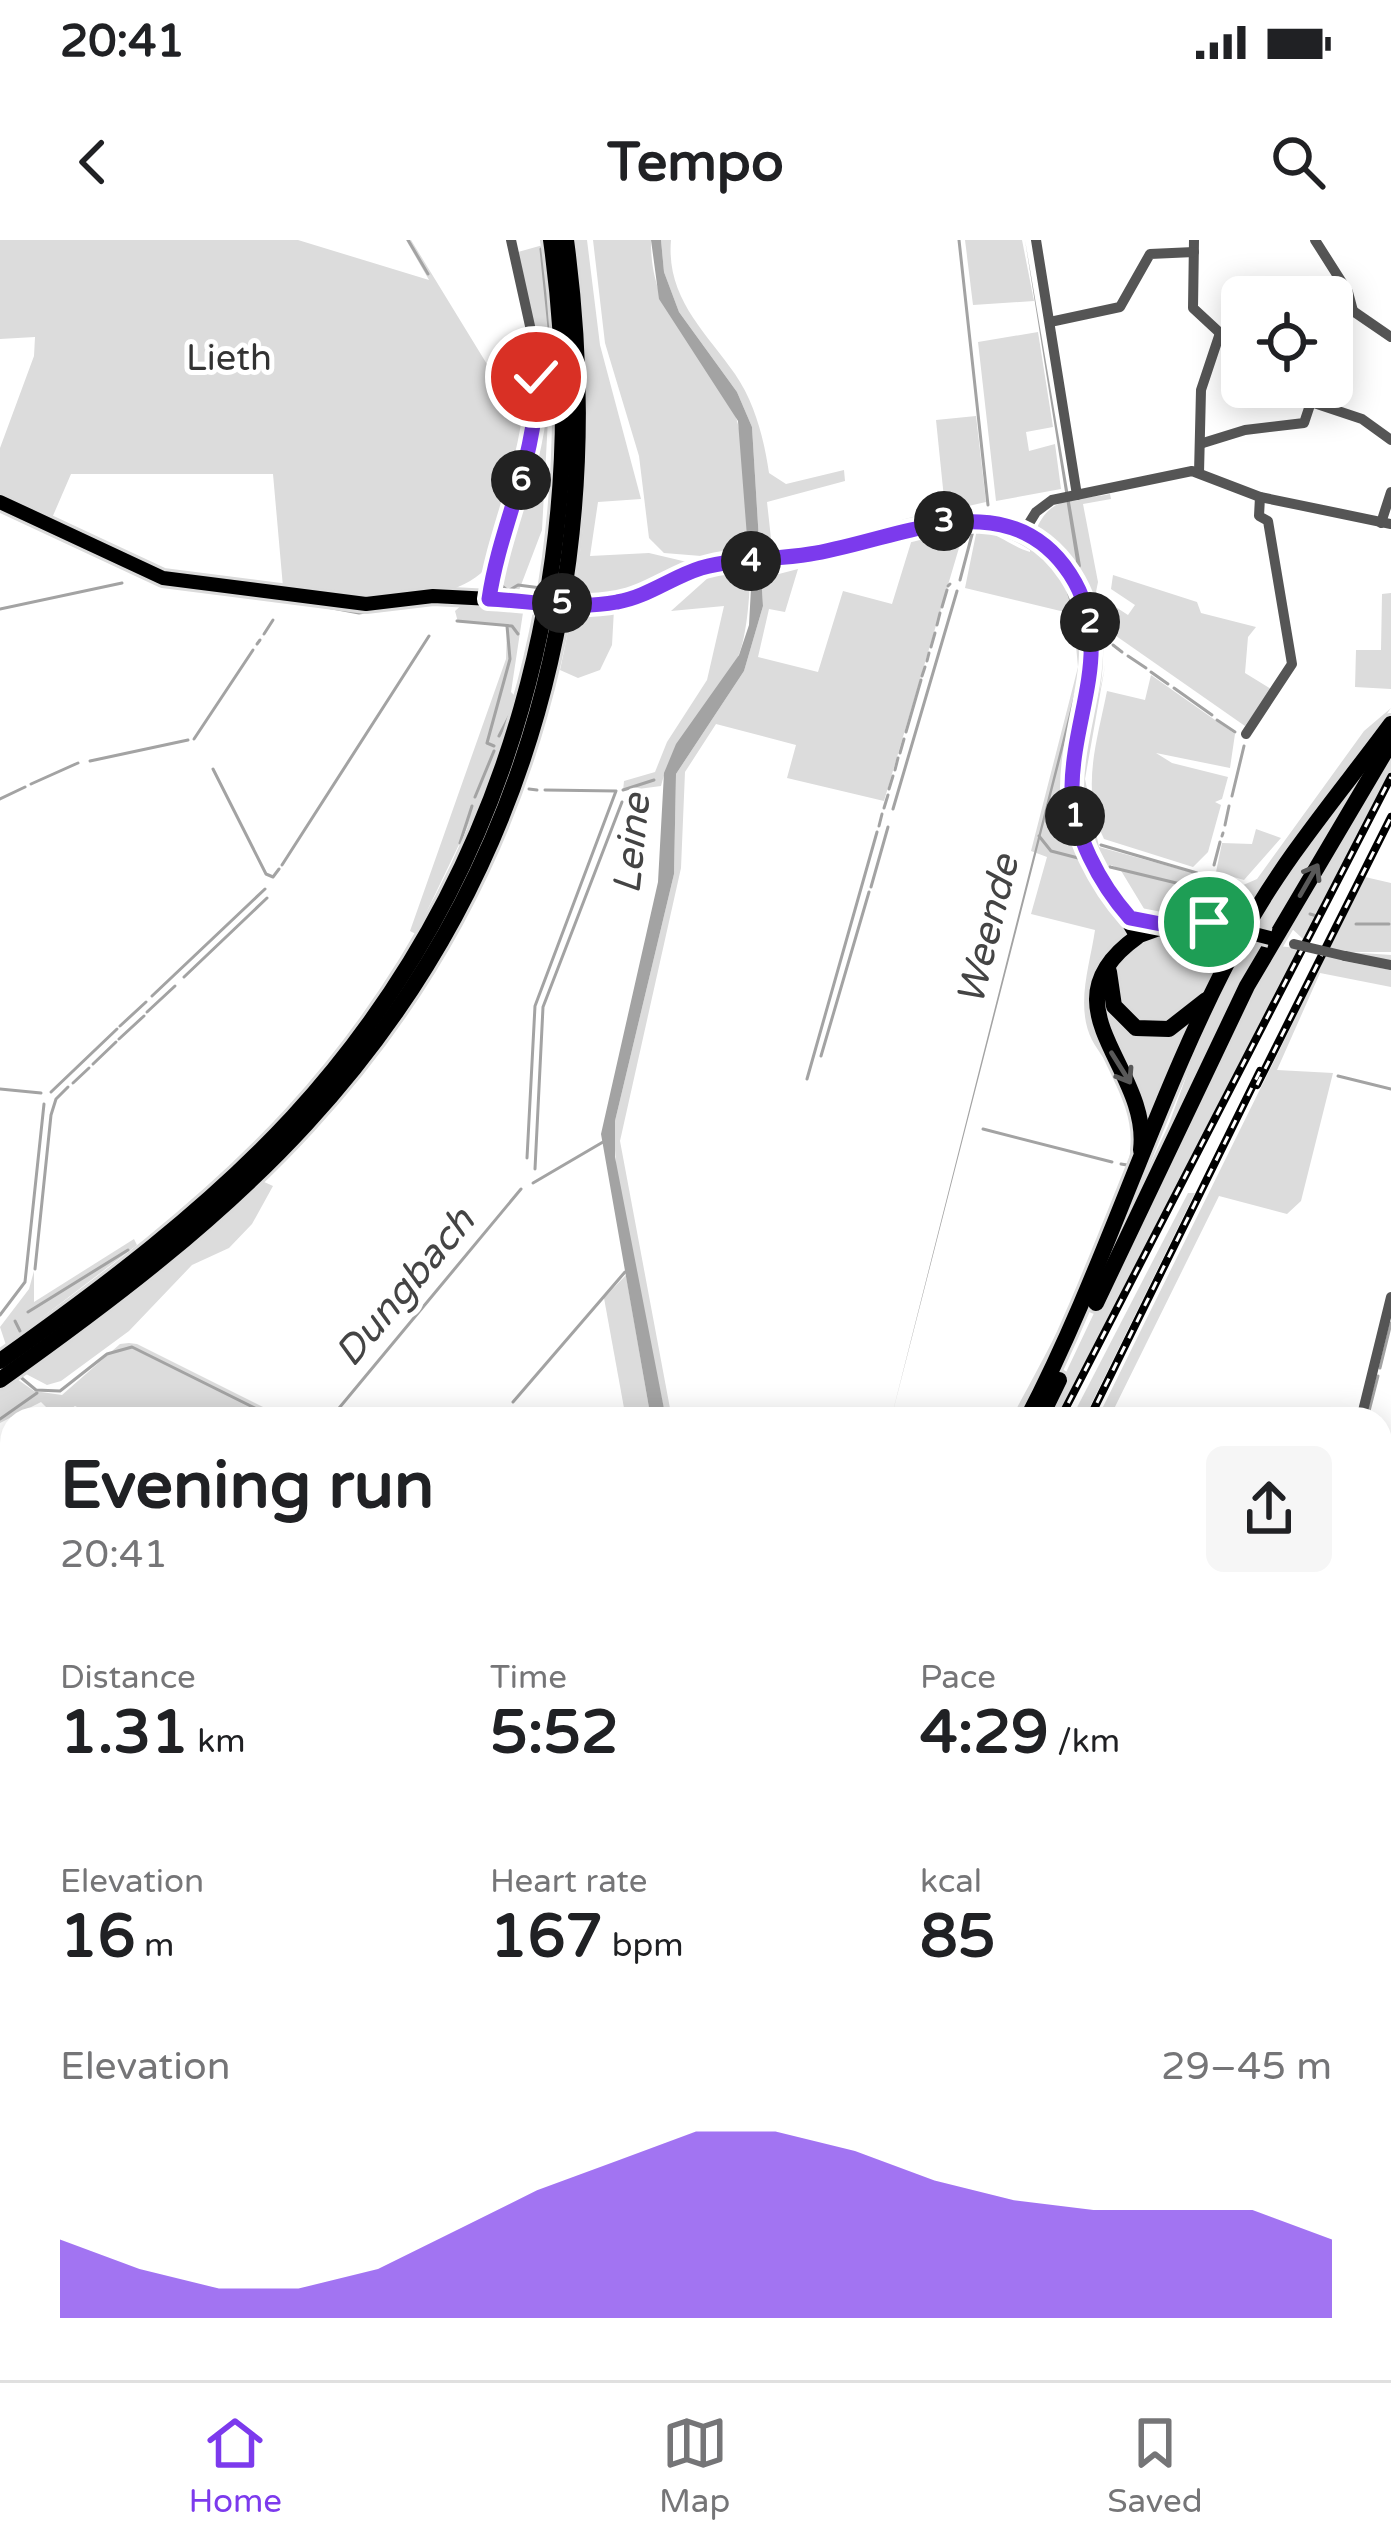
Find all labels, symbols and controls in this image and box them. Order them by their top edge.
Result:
text: 20:41 [60,15,185,69]
icon: back [60,129,126,195]
icon: search [1265,129,1331,195]
text: Tempo [607,130,784,195]
map controls [1221,276,1353,408]
button: locate [1221,276,1353,408]
pin [485,326,587,428]
park label: Lieth [186,337,272,380]
icon: check [503,344,569,410]
pin: 6 [491,450,551,510]
text: 6 [511,460,531,499]
pin: 3 [914,491,974,551]
text: 3 [934,501,954,540]
pin: 4 [721,531,781,591]
text: 4 [741,541,761,580]
pin: 5 [532,573,592,633]
text: 5 [552,583,572,622]
pin: 2 [1060,592,1120,652]
text: 2 [1080,602,1100,641]
pin: 1 [1045,786,1105,846]
water label: Leine [603,790,661,896]
text: 1 [1065,796,1085,835]
water label: Weende [947,849,1030,1010]
one-way arrow [1297,863,1321,898]
pin [1158,871,1260,973]
icon: arrive [1176,889,1242,955]
one-way arrow [1109,1050,1133,1084]
water label: Dungbach [325,1197,486,1376]
text: Evening run [60,1446,434,1526]
button: share [1206,1446,1332,1572]
text: 20:41 [60,1531,168,1578]
text: Distance [60,1658,196,1697]
text: Time [490,1658,567,1697]
text: Pace [920,1658,996,1697]
text: 1.31 [60,1697,189,1769]
text: 5:52 [490,1697,619,1769]
text: 4:29 [920,1697,1049,1769]
text: km [189,1722,246,1761]
text: /km [1049,1722,1120,1761]
text: Elevation [60,1862,204,1901]
text: Heart rate [490,1862,647,1901]
text: kcal [920,1862,982,1901]
text: 16 [60,1901,135,1973]
text: 167 [490,1901,603,1973]
text: 85 [920,1901,995,1973]
text: m [135,1926,174,1965]
text: bpm [603,1926,684,1965]
text: Elevation [60,2043,230,2090]
text: 29–45 m [1161,2043,1332,2090]
tab: Home [188,2410,282,2521]
tab: Map [659,2410,730,2521]
tab: Saved [1107,2410,1203,2521]

